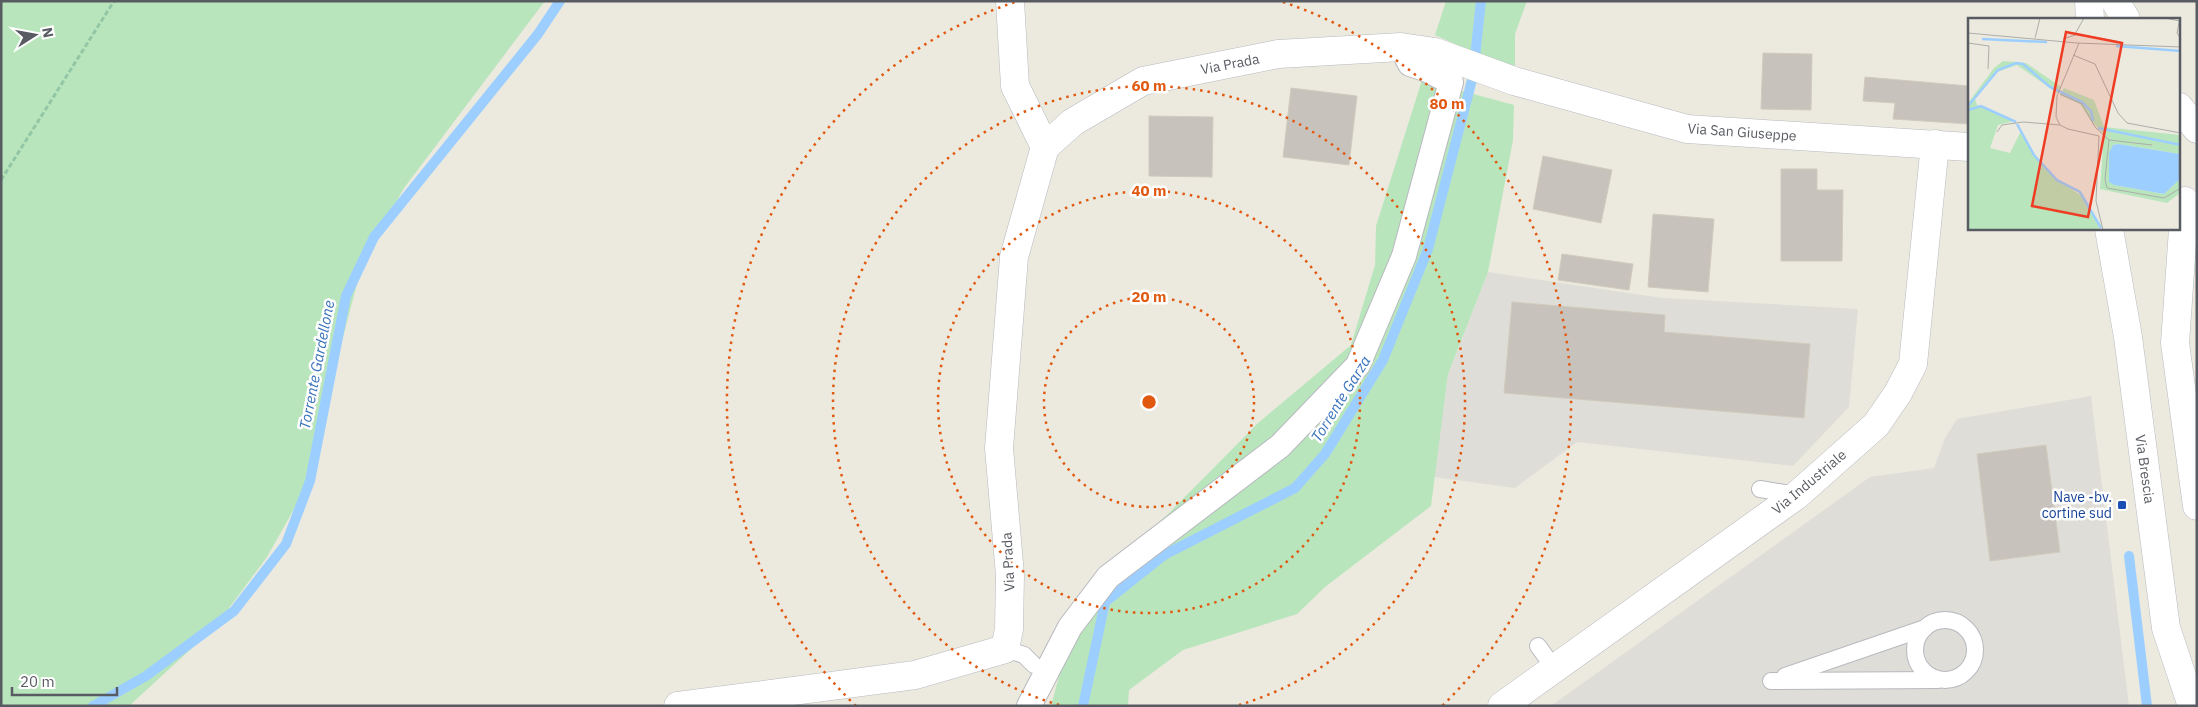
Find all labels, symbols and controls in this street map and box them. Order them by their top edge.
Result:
north arrow [10,10,60,60]
inset map [1968,18,2180,230]
text: N [38,26,58,39]
street label: Via Prada [1199,49,1261,78]
text: 60 m [1132,76,1166,95]
text: 80 m [1430,94,1464,113]
street label: Via San Giuseppe [1687,119,1797,145]
text: 40 m [1132,181,1166,200]
text: 20 m [1132,287,1166,306]
water label: Torrente Gardellone [295,298,338,431]
water label: Torrente Garza [1307,352,1375,445]
centre of rings [1140,393,1158,411]
street label: Via Brescia [2131,433,2159,505]
street label: Via Industriale [1768,445,1850,518]
place label: Nave -bv. cortine sud [2042,488,2112,522]
marker: Nave -bv. cortine sud [2116,499,2128,511]
street label: Via Prada [997,531,1019,592]
scale bar [12,664,118,696]
text: 20 m [20,672,55,691]

